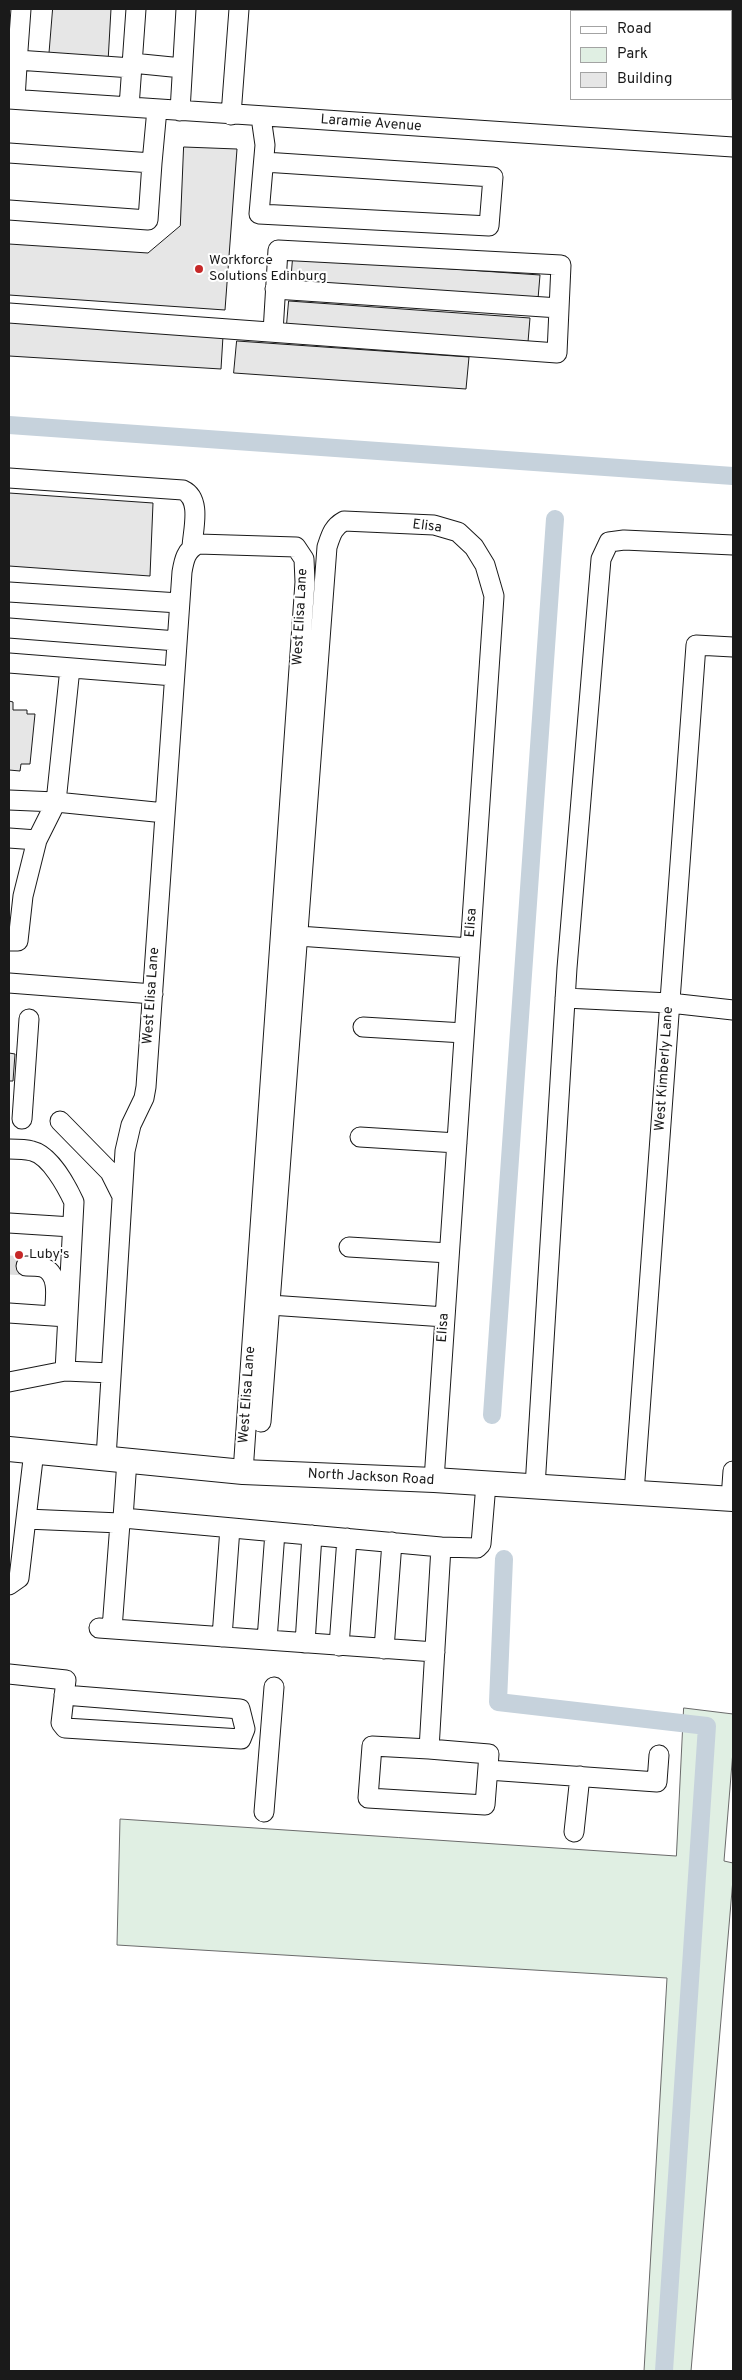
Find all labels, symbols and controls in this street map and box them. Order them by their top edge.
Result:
legend [570,10,732,100]
text: Road [617,20,652,39]
text: Park [617,45,648,64]
text: Building [617,70,672,89]
street label: Laramie Avenue [320,112,422,136]
place label: Workforce Solutions Edinburg [209,253,327,286]
marker: Workforce Solutions Edinburg [193,263,205,275]
street label: Elisa [411,517,443,537]
street label: West Elisa Lane [290,568,312,666]
street label: Elisa [463,908,481,938]
street label: West Elisa Lane [140,947,164,1045]
street label: West Kimberly Lane [652,1006,678,1132]
place label: Luby's [29,1247,69,1263]
marker: Luby's [13,1249,25,1261]
street label: Elisa [435,1313,453,1343]
street label: West Elisa Lane [236,1346,260,1444]
street label: North Jackson Road [307,1466,435,1490]

